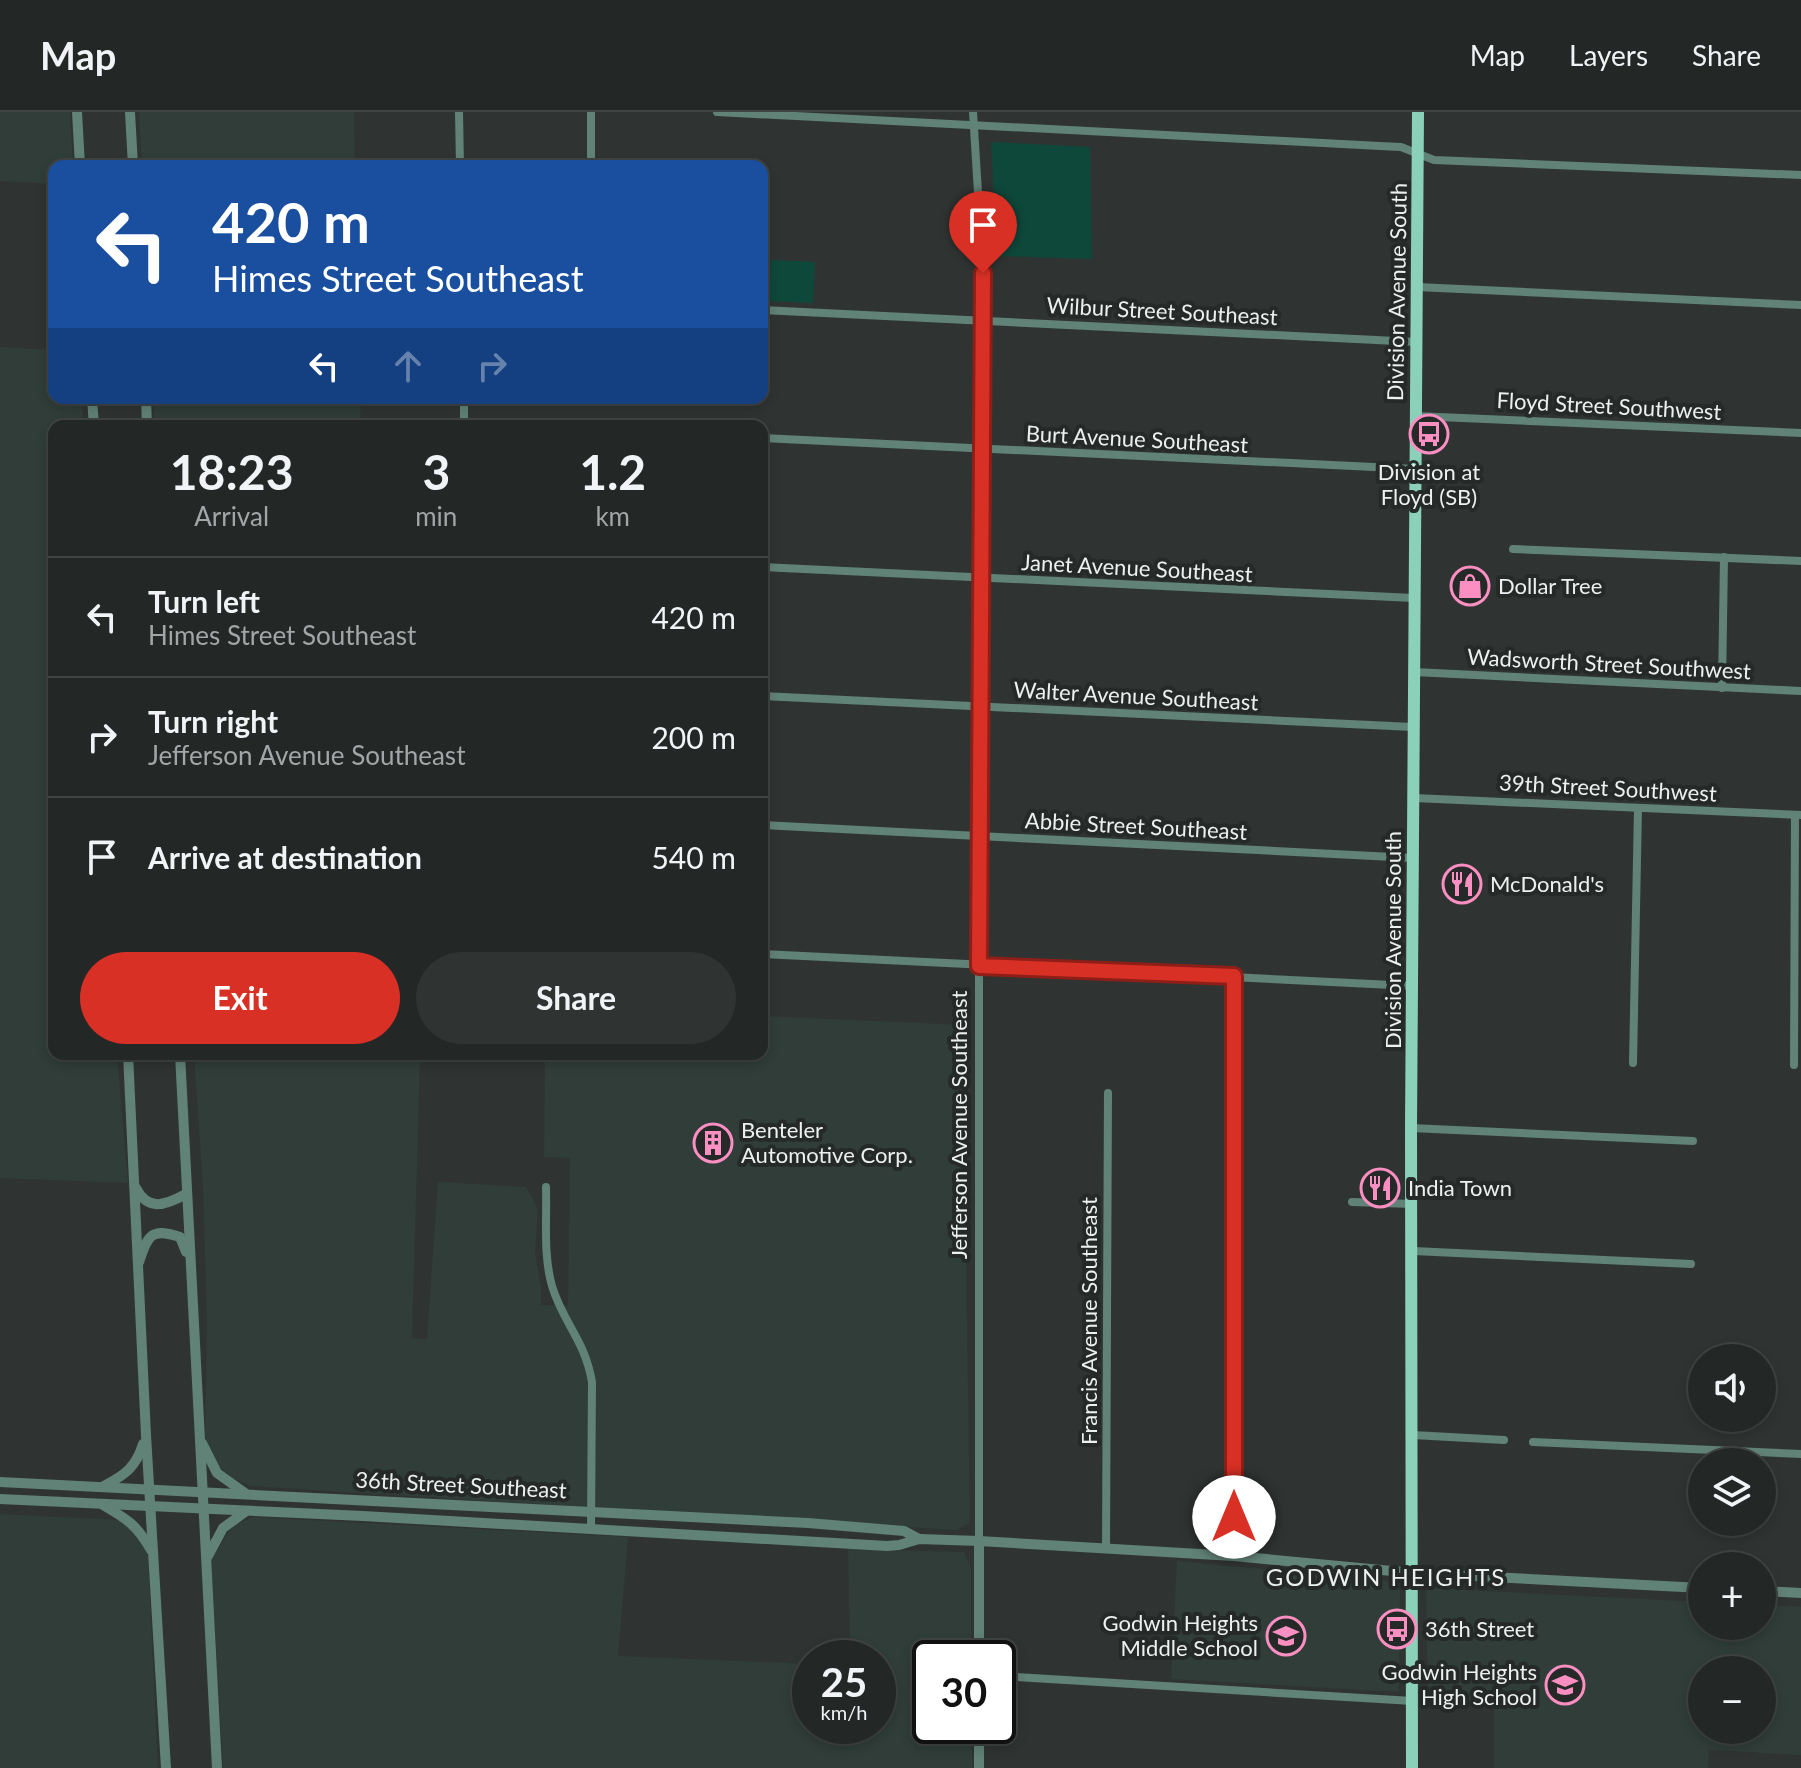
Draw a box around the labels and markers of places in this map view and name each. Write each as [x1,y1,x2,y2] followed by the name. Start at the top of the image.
[949,191,1017,273] pin
[1408,413,1450,455] bus stop icon: Division at Floyd (SB)
[1378,458,1480,510] place label: Division at Floyd (SB)
[1449,565,1491,607] shop icon: Dollar Tree
[1498,572,1602,599] place label: Dollar Tree
[1441,863,1483,905] restaurant icon: McDonald's
[1490,870,1604,897] place label: McDonald's
[741,1116,913,1168] place label: Benteler Automotive Corp.
[692,1122,734,1164] building icon: Benteler Automotive Corp.
[1359,1167,1401,1209] restaurant icon: India Town
[1408,1174,1512,1201] place label: India Town
[1376,1608,1418,1650] bus stop icon: 36th Street
[1102,1609,1258,1661] place label: Godwin Heights Middle School
[1265,1615,1307,1657] school or university icon: Godwin Heights Middle School
[1425,1615,1534,1642] place label: 36th Street
[1381,1658,1537,1710] place label: Godwin Heights High School
[1544,1664,1586,1706] school or university icon: Godwin Heights High School

